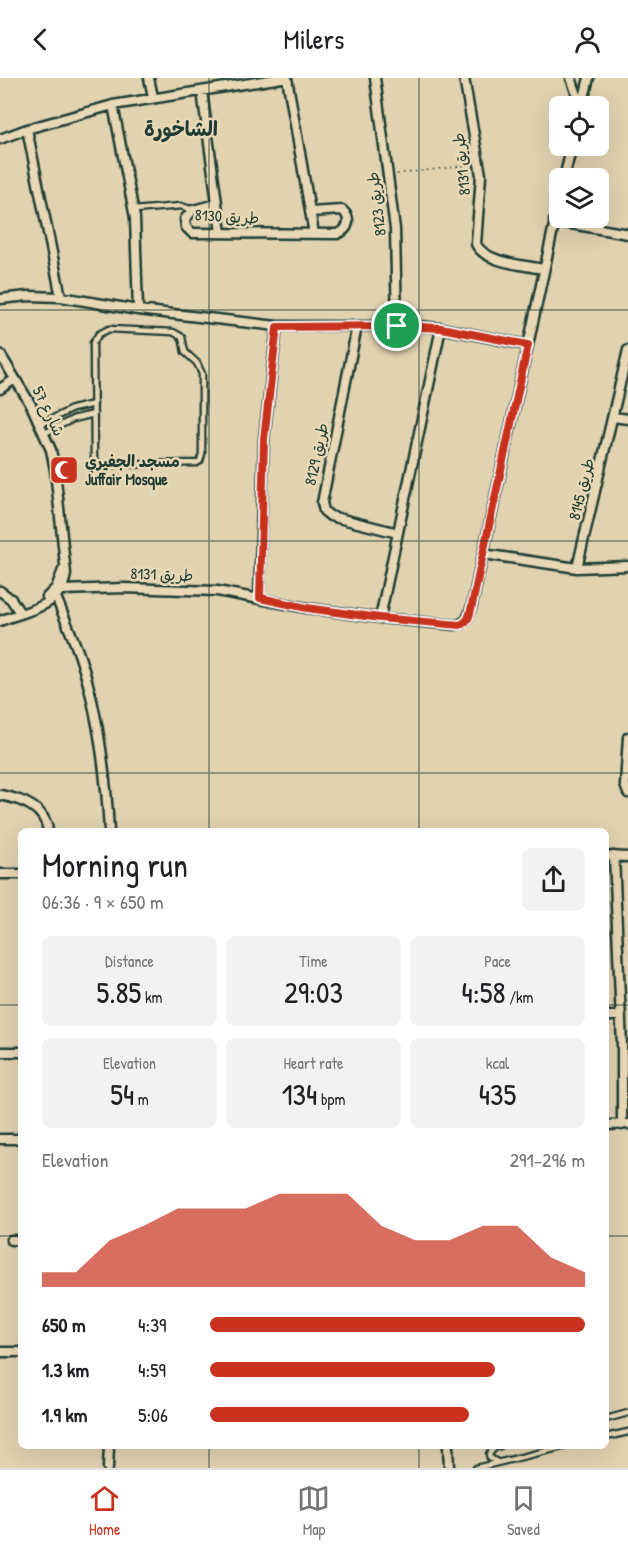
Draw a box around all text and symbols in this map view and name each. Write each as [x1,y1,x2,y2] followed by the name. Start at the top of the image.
[284,21,344,57] text: Milers
[24,23,57,56] icon: back
[571,23,604,56] icon: person
[549,96,609,228] map controls
[549,96,609,156] button: locate
[144,115,218,143] district label: الشاخورة
[447,132,475,196] street label: طريق 8131
[549,168,609,228] button: layers
[361,171,391,237] street label: طريق 8123
[194,203,260,229] street label: طريق 8130
[371,300,422,351] pin
[380,309,413,342] icon: arrive
[27,382,71,440] street label: شارع 57
[299,421,333,487] street label: طريق 8129
[85,450,180,491] place label: مسجد الجفيري Juffair Mosque
[48,454,80,486] mosque icon: مسجد الجفيري Juffair Mosque
[563,456,599,522] street label: طريق 8145
[130,562,194,586] street label: طريق 8131
[42,843,188,887] text: Morning run
[522,848,585,911] button: share
[42,888,164,915] text: 06:36 · 9 × 650 m
[105,950,154,972] text: Distance
[299,950,328,972] text: Time
[484,950,511,972] text: Pace
[97,972,141,1012] text: 5.85
[284,972,343,1012] text: 29:03
[462,972,505,1012] text: 4:58
[141,986,163,1008] text: km
[505,986,533,1008] text: /km
[103,1052,156,1074] text: Elevation
[284,1052,343,1074] text: Heart rate
[486,1052,509,1074] text: kcal
[110,1074,134,1114] text: 54
[282,1074,317,1114] text: 134
[479,1074,516,1114] text: 435
[134,1088,149,1110] text: m
[317,1088,345,1110] text: bpm
[42,1146,108,1173] text: Elevation
[510,1146,585,1173] text: 291–296 m
[42,1311,86,1338] text: 650 m
[138,1311,166,1338] text: 4:39
[42,1356,89,1383] text: 1.3 km
[138,1356,166,1383] text: 4:59
[42,1401,87,1428] text: 1.9 km
[138,1401,168,1428] text: 5:06
[88,1482,121,1540] tab: Home
[297,1482,330,1540] tab: Map
[507,1482,540,1540] tab: Saved

